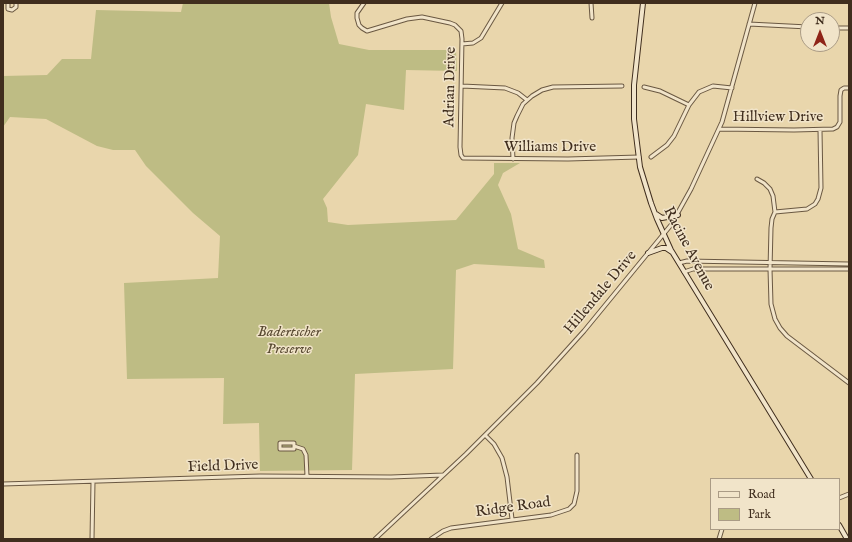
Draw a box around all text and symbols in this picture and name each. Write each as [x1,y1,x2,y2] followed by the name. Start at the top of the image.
[800,12,840,52] north arrow
[815,14,825,28] text: N
[441,47,461,127] street label: Adrian Drive
[733,109,823,127] street label: Hillview Drive
[504,139,596,157] street label: Williams Drive
[658,204,718,294] street label: Racine Avenue
[561,248,641,338] street label: Hillendale Drive
[257,324,321,359] park label: Badertscher Preserve
[187,457,259,477] street label: Field Drive
[710,478,840,530] legend
[748,487,775,502] text: Road
[474,494,552,522] street label: Ridge Road
[748,507,771,522] text: Park

